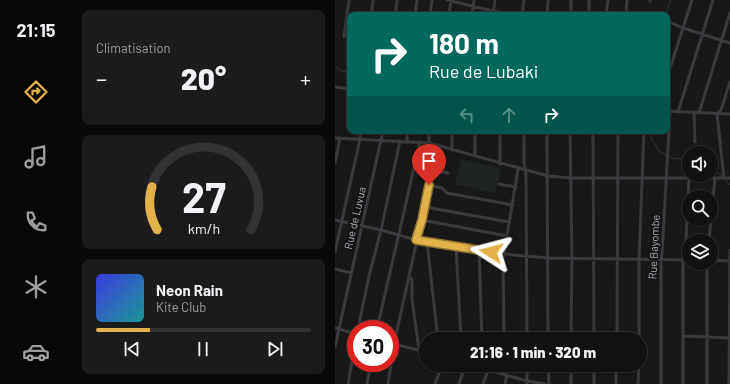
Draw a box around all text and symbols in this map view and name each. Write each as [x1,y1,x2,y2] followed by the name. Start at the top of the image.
[17,19,55,41] text: 21:15
[429,26,499,60] text: 180 m
[363,28,415,80] icon: right
[96,40,171,56] text: Climatisation
[181,60,226,96] text: 20°
[429,60,538,82] text: Rue de Lubaki
[96,65,107,91] text: −
[300,65,311,91] text: +
[22,78,50,106] icon: directions
[456,104,478,126] icon: left
[498,104,520,126] icon: ahead
[540,104,562,126] icon: right
[22,143,50,171] icon: music
[412,144,446,185] pin
[682,146,718,270] map controls
[682,146,718,182] button: sound
[418,150,440,172] icon: arrive
[182,171,226,221] text: 27
[341,185,368,250] street label: Rue de Luvua
[682,190,718,226] button: search
[22,208,50,236] icon: phone
[645,214,662,280] street label: Rue Bayombe
[187,220,220,237] text: km/h
[470,231,512,273] position arrow
[682,234,718,270] button: layers
[22,273,50,301] icon: climate
[156,281,223,299] text: Neon Rain
[156,299,206,315] text: Kite Club
[347,320,399,372] speed limit sign: 30
[22,338,50,366] icon: car
[121,338,143,360] icon: previous
[192,338,214,360] icon: pause
[264,338,286,360] icon: next
[470,343,596,361] text: 21:16 · 1 min · 320 m

